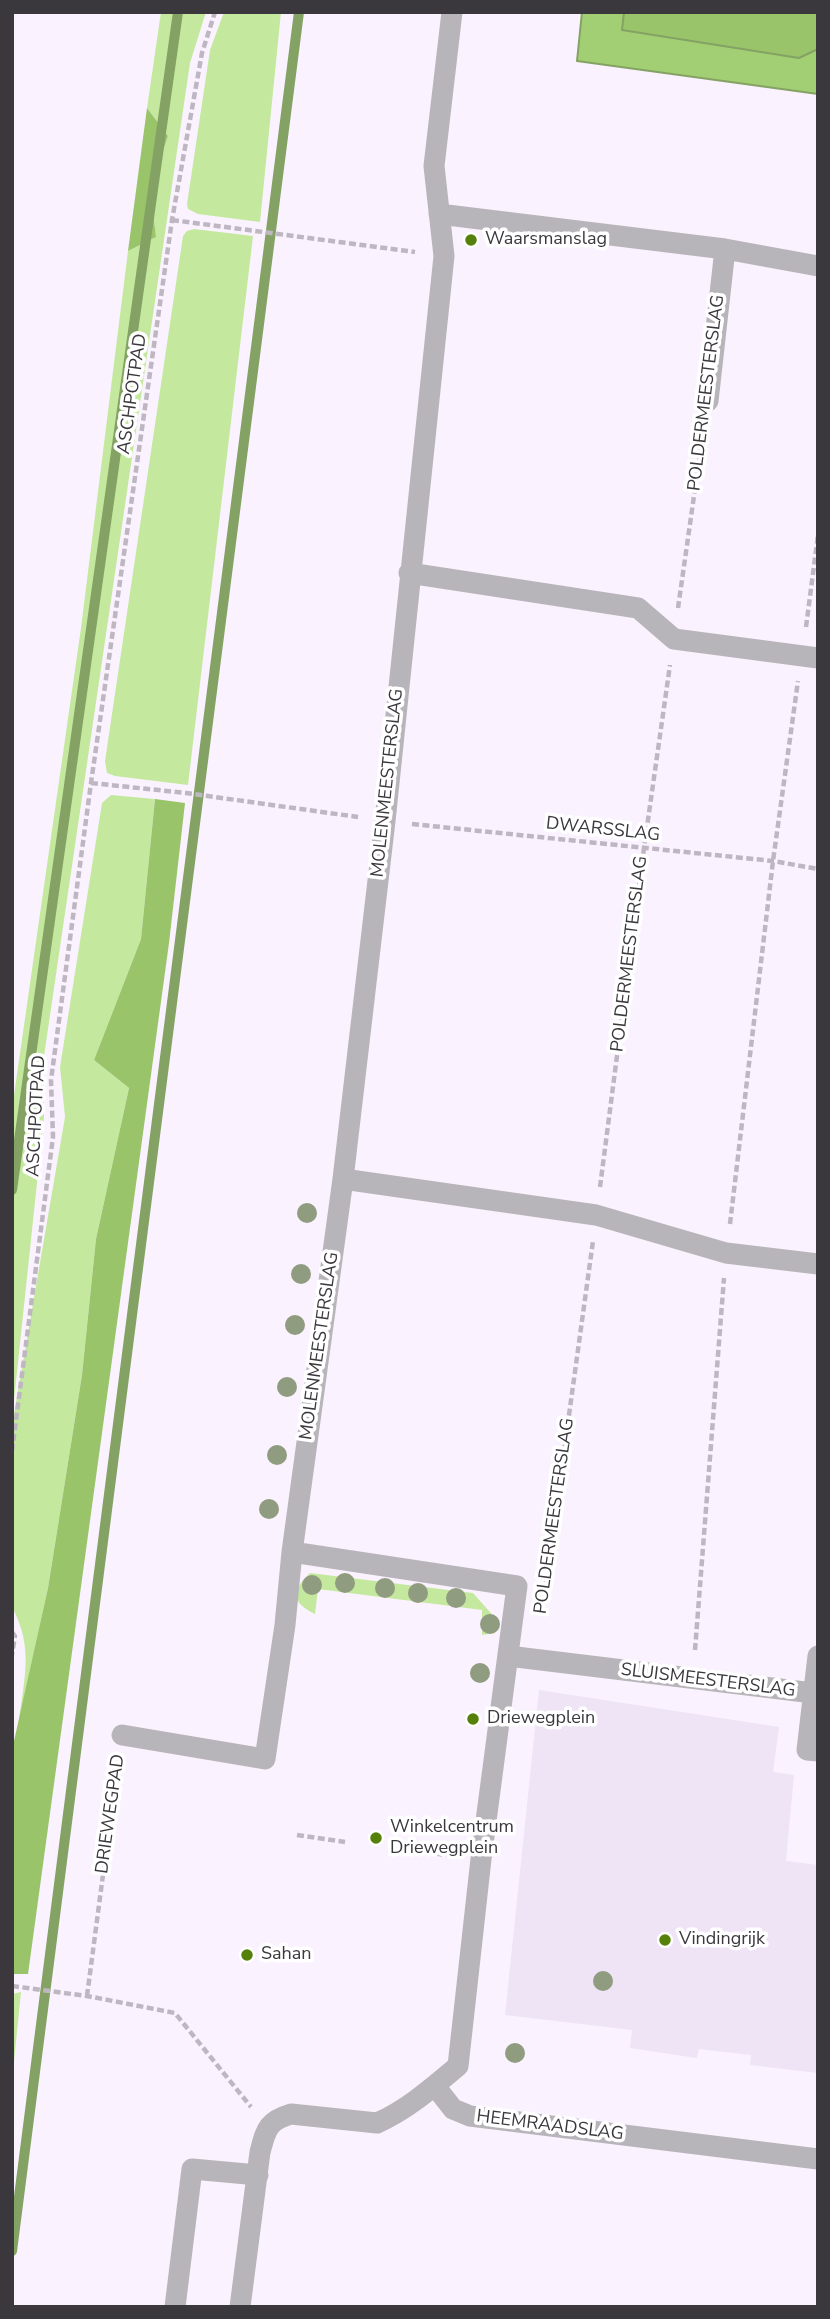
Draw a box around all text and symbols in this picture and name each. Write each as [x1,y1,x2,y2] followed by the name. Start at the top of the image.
[485,229,607,251] place label: Waarsmanslag
[463,232,479,248] marker: Waarsmanslag
[684,294,730,492] street label: POLDERMEESTERSLAG
[114,332,152,456] street label: ASCHPOTPAD
[367,688,409,878] street label: MOLENMEESTERSLAG
[545,813,661,847] street label: DWARSSLAG
[607,855,653,1053] street label: POLDERMEESTERSLAG
[23,1055,51,1177] street label: ASCHPOTPAD
[296,1251,344,1441] street label: MOLENMEESTERSLAG
[531,1417,579,1615] street label: POLDERMEESTERSLAG
[619,1660,797,1702] street label: SLUISMEESTERSLAG
[487,1708,595,1730] place label: Driewegplein
[465,1711,481,1727] marker: Driewegplein
[92,1753,130,1875] street label: DRIEWEGPAD
[390,1817,514,1860] place label: Winkelcentrum Driewegplein
[368,1830,384,1846] marker: Winkelcentrum Driewegplein
[679,1929,765,1951] place label: Vindingrijk
[657,1932,673,1948] marker: Vindingrijk
[261,1944,312,1966] place label: Sahan
[239,1947,255,1963] marker: Sahan
[475,2106,625,2146] street label: HEEMRAADSLAG

